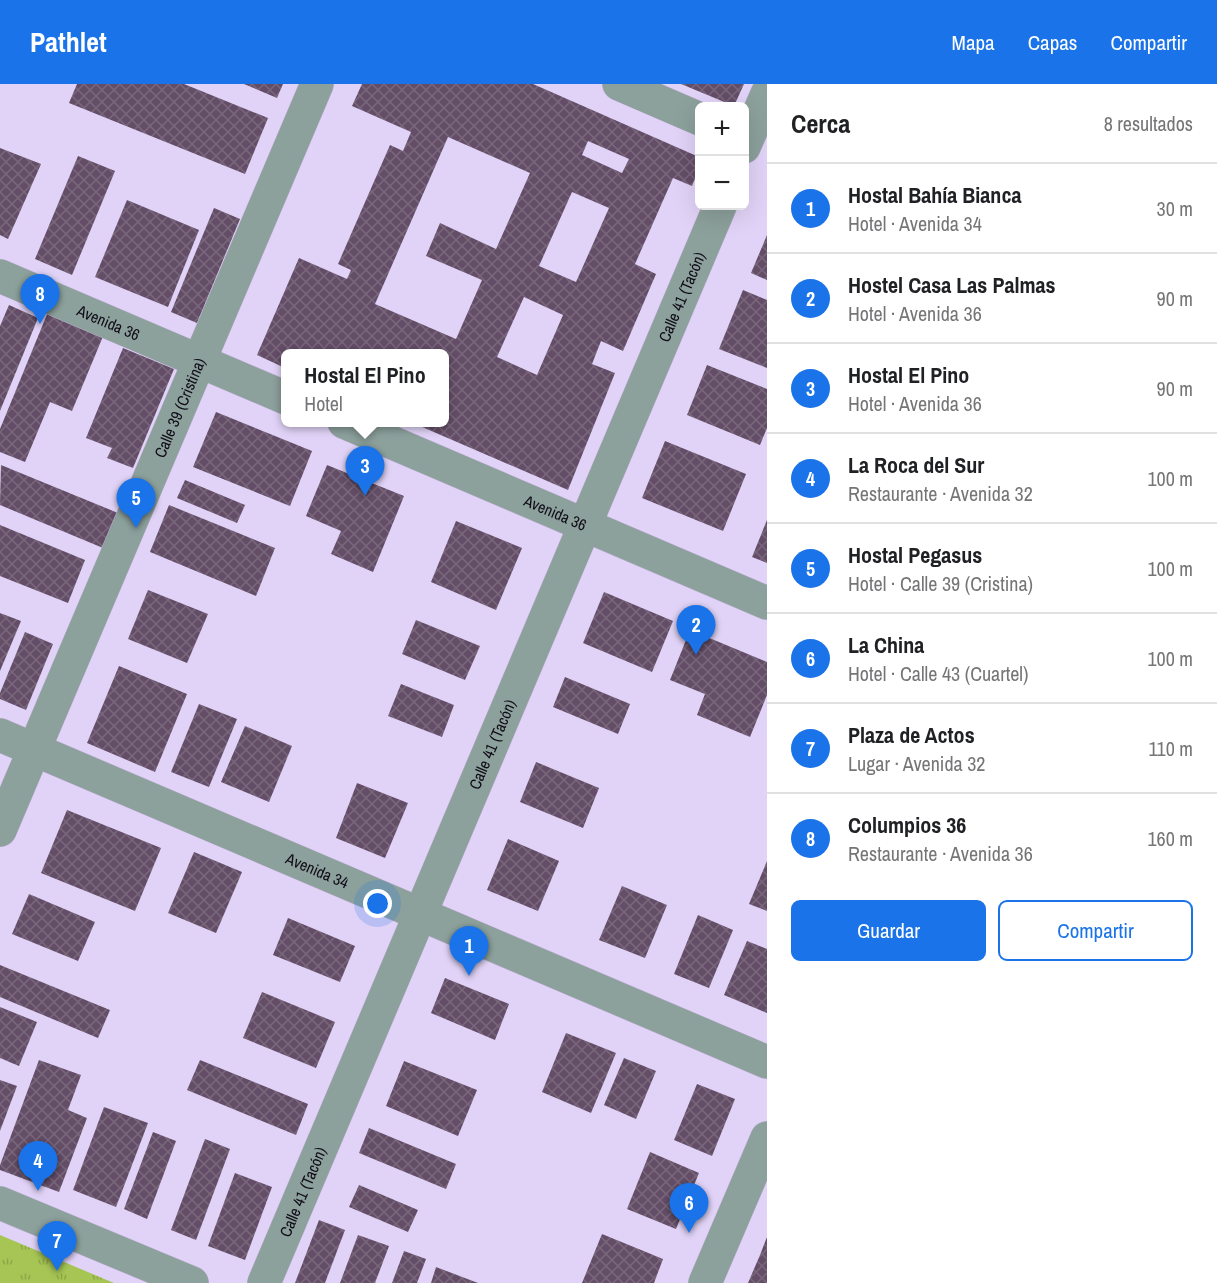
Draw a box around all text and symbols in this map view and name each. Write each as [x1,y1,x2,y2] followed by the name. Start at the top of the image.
[30,23,107,61] text: Pathlet
[952,28,995,57] text: Mapa
[1028,28,1077,57] text: Capas
[1110,28,1187,57] text: Compartir
[695,102,749,210] map controls
[695,102,749,156] button: +
[791,106,850,141] text: Cerca
[1104,110,1193,137] text: 8 resultados
[695,156,749,210] button: −
[848,180,1021,210] text: Hostal Bahía Bianca
[806,195,815,222] text: 1
[1157,195,1193,222] text: 30 m
[848,210,982,237] text: Hotel · Avenida 34
[653,248,710,345] street label: Calle 41 (Tacón)
[848,270,1056,300] text: Hostel Casa Las Palmas
[20,274,60,324] pin: 8
[806,285,815,312] text: 2
[1157,285,1193,312] text: 90 m
[73,299,143,345] street label: Avenida 36
[848,300,982,327] text: Hotel · Avenida 36
[281,349,449,427] popup
[149,354,210,461] street label: Calle 39 (Cristina)
[304,360,426,390] text: Hostal El Pino
[848,360,969,390] text: Hostal El Pino
[806,375,815,402] text: 3
[1157,375,1193,402] text: 90 m
[304,390,343,417] text: Hotel
[848,390,982,417] text: Hotel · Avenida 36
[346,446,385,496] pin: 3
[848,450,984,480] text: La Roca del Sur
[806,465,815,492] text: 4
[1147,465,1193,492] text: 100 m
[116,478,156,528] pin: 5
[848,480,1033,507] text: Restaurante · Avenida 32
[520,489,590,536] street label: Avenida 36
[848,540,982,570] text: Hostal Pegasus
[806,555,815,582] text: 5
[1147,555,1193,582] text: 100 m
[848,570,1033,597] text: Hotel · Calle 39 (Cristina)
[676,606,716,655] pin: 2
[848,630,924,660] text: La China
[806,645,815,672] text: 6
[1147,645,1193,672] text: 100 m
[848,660,1028,687] text: Hotel · Calle 43 (Cuartel)
[463,696,521,793] street label: Calle 41 (Tacón)
[848,720,975,750] text: Plaza de Actos
[806,735,815,762] text: 7
[1149,735,1193,762] text: 110 m
[848,750,985,777] text: Lugar · Avenida 32
[848,810,966,840] text: Columpios 36
[806,825,815,852] text: 8
[1147,825,1193,852] text: 160 m
[848,840,1033,867] text: Restaurante · Avenida 36
[282,847,352,893] street label: Avenida 34
[363,889,392,918] your location
[791,900,986,961] button: Guardar
[998,900,1193,961] button: Compartir
[450,926,488,976] pin: 1
[18,1142,57,1191] pin: 4
[274,1143,331,1240] street label: Calle 41 (Tacón)
[670,1184,708,1233] pin: 6
[38,1222,76,1271] pin: 7

